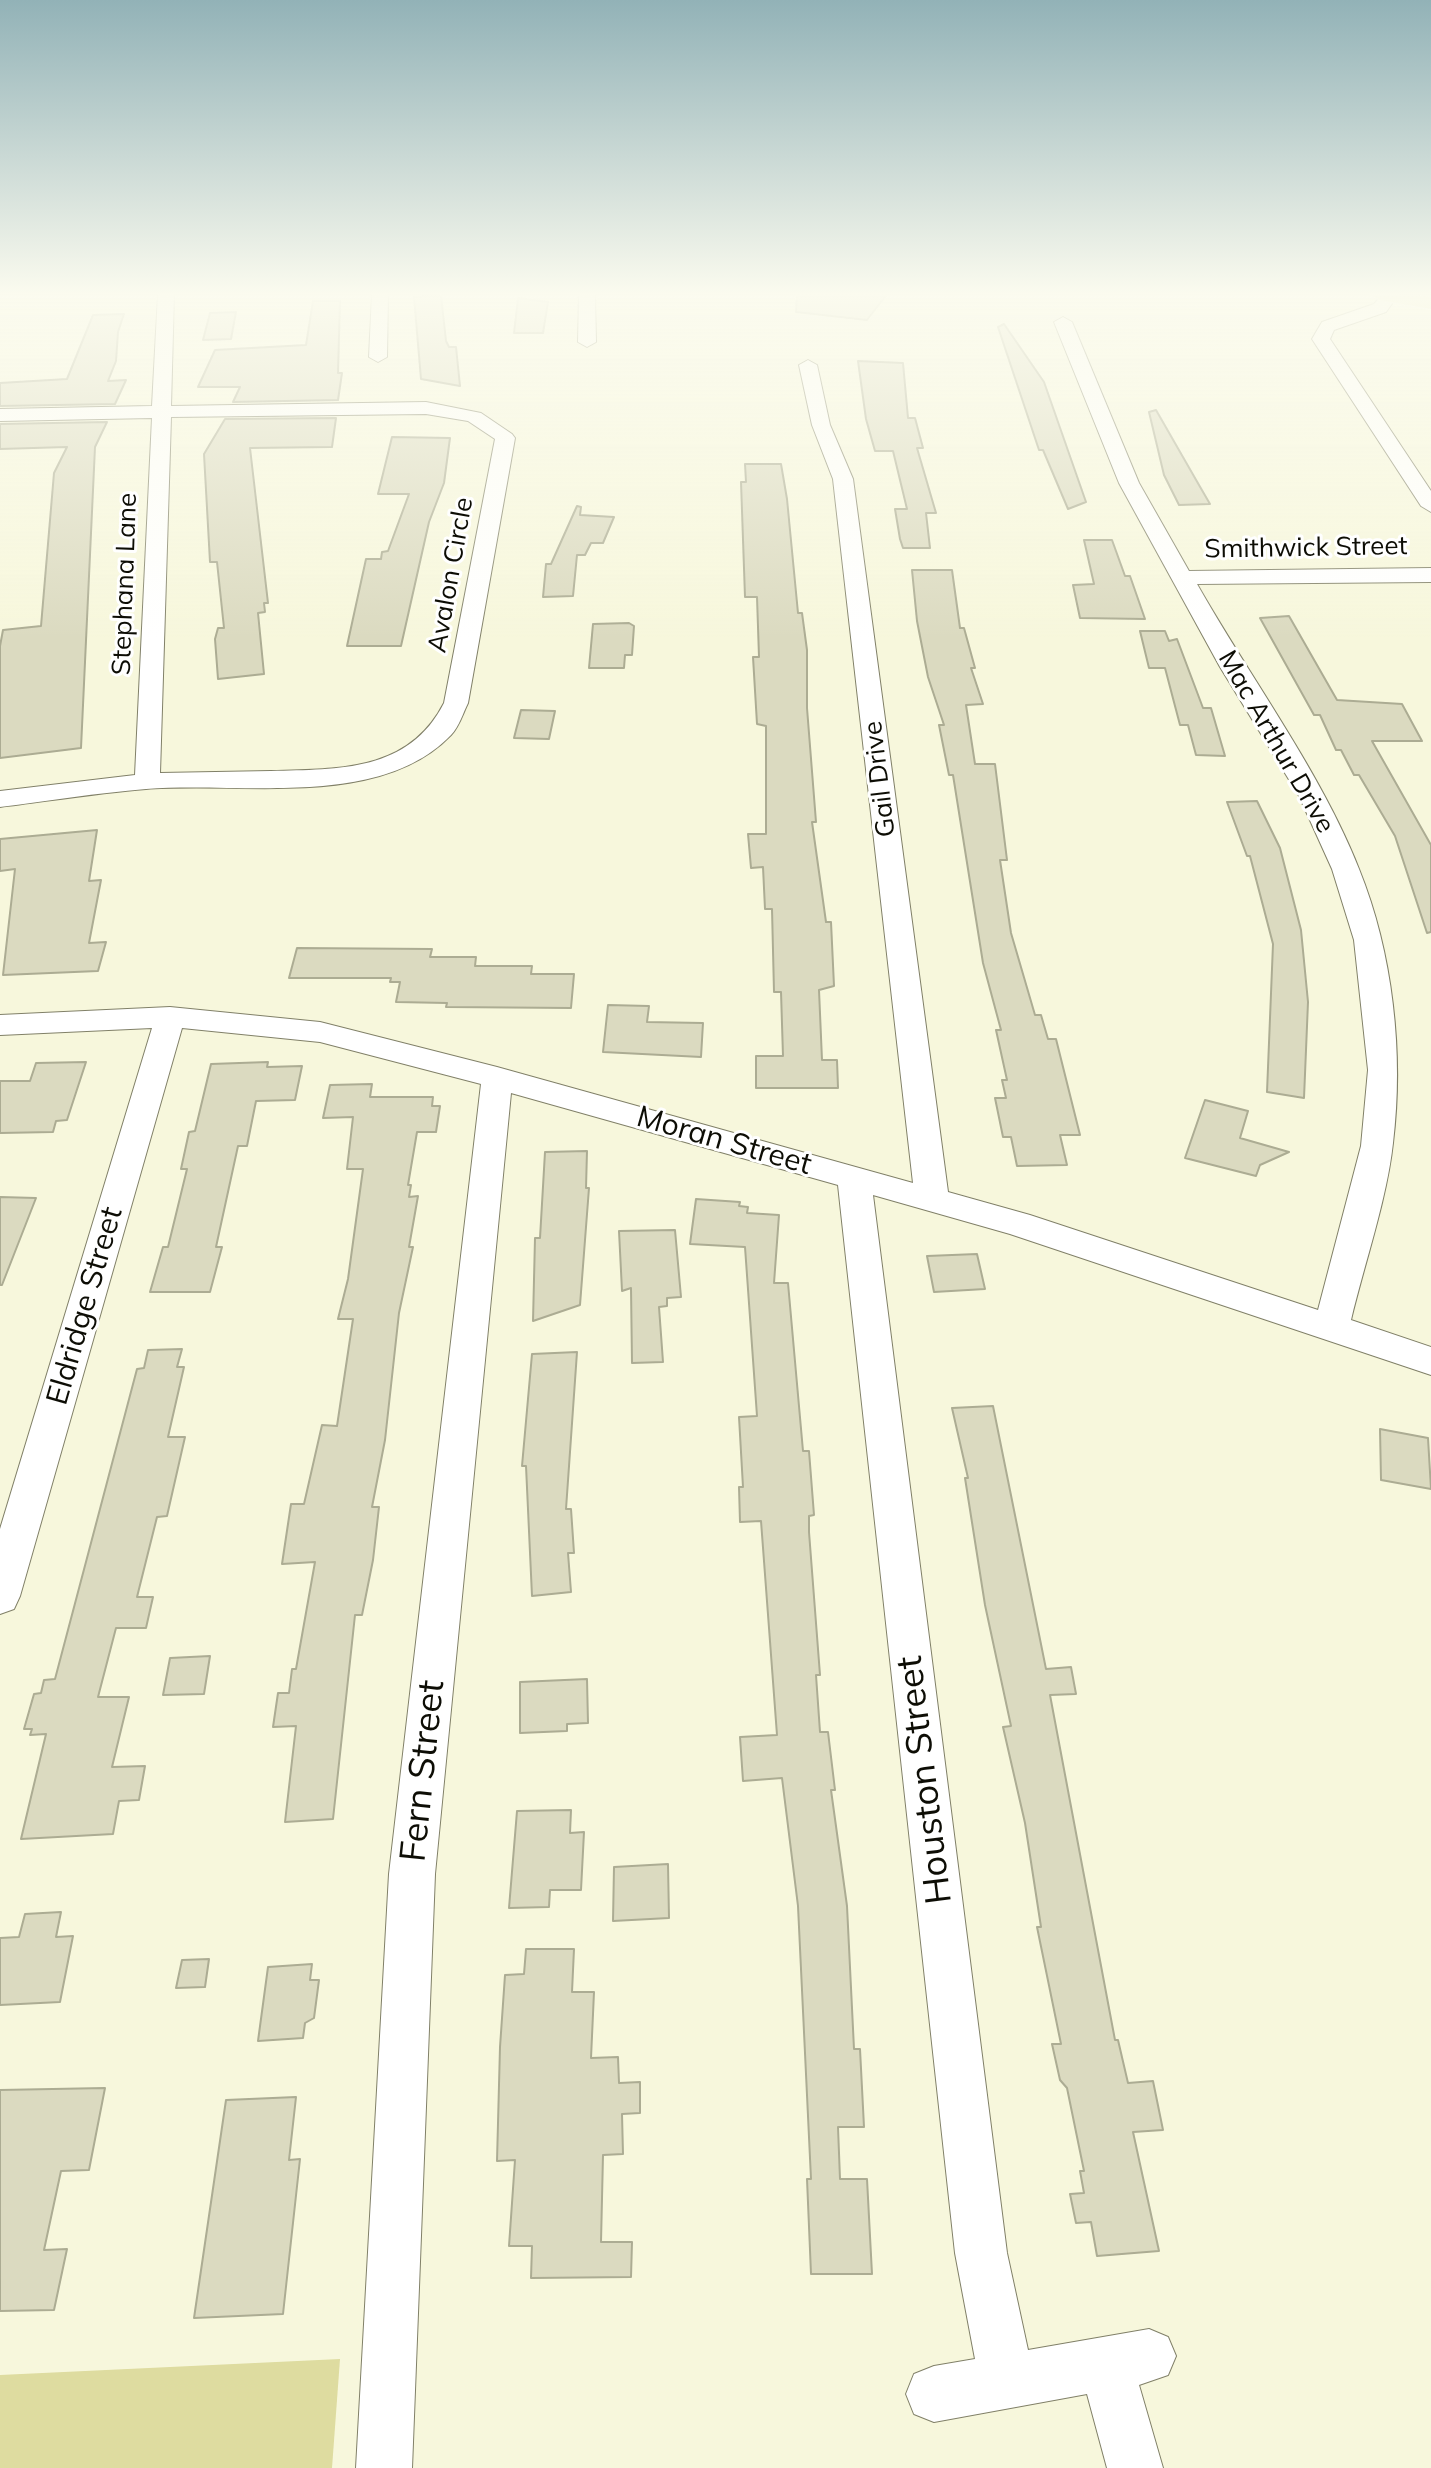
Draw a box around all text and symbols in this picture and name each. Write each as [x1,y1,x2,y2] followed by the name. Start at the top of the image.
[106,492,144,676] street label: Stephana Lane
[422,495,480,655] street label: Avalon Circle
[1204,531,1408,565] street label: Smithwick Street
[1211,645,1341,839] street label: Mac Arthur Drive
[857,719,903,839] street label: Gail Drive
[633,1099,815,1183] street label: Moran Street
[40,1203,130,1409] street label: Eldridge Street
[888,1653,962,1907] street label: Houston Street
[392,1678,454,1864] street label: Fern Street

